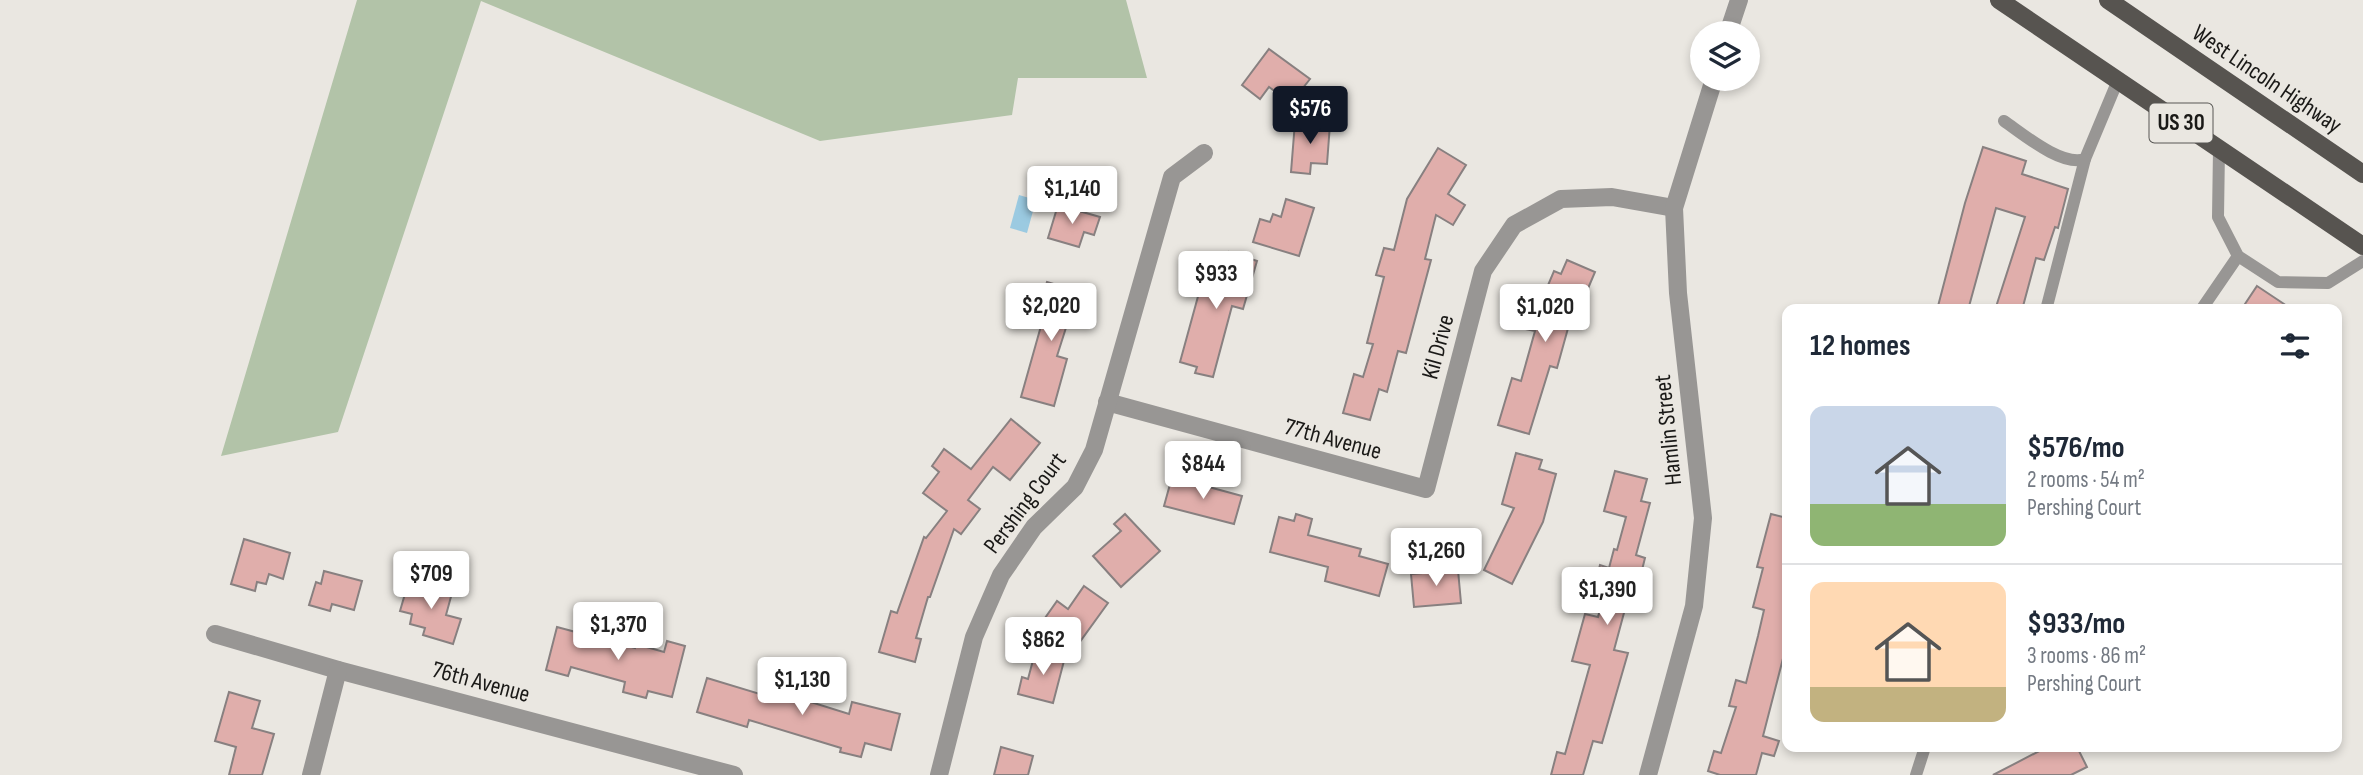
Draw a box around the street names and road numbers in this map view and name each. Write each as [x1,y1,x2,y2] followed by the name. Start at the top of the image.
[2187,18,2347,140] street label: West Lincoln Highway
[2150,104,2212,142] road number: US 30
[1416,312,1460,382] street label: Kil Drive
[1648,373,1688,487] street label: Hamlin Street
[1281,412,1385,466] street label: 77th Avenue
[978,447,1072,559] street label: Pershing Court
[429,655,533,709] street label: 76th Avenue

